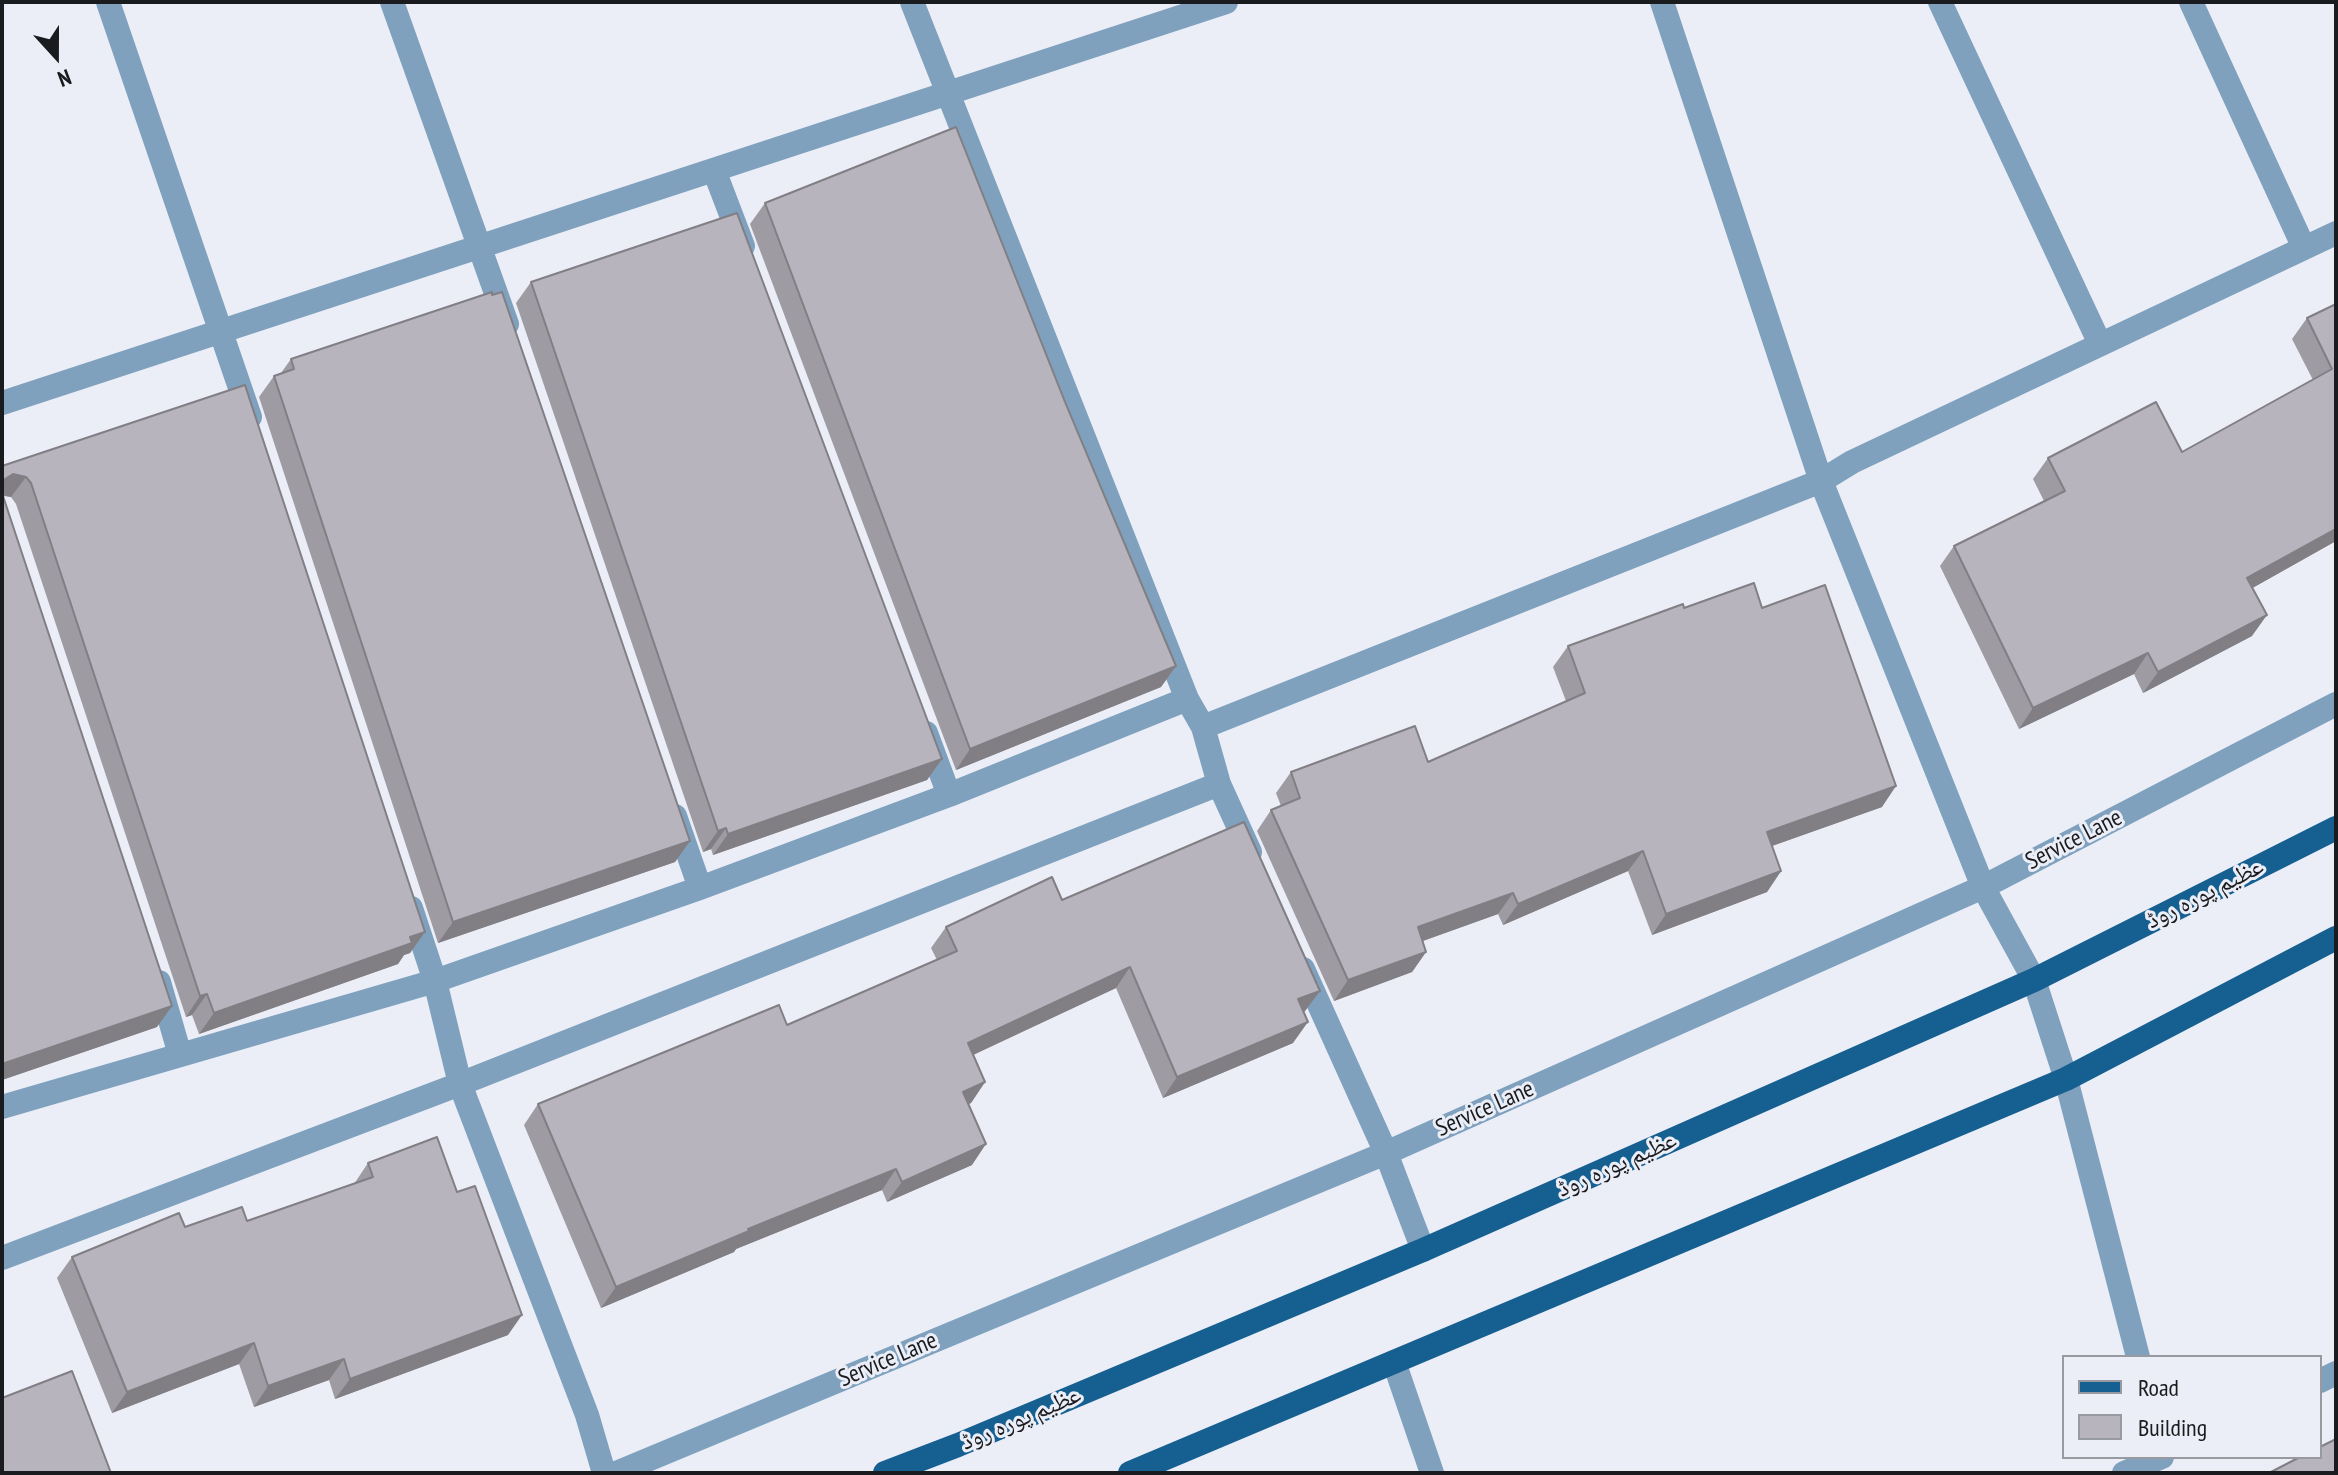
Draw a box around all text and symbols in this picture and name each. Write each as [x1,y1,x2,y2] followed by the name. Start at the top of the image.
[16,16,96,96] north arrow
[54,63,75,94] text: N
[2021,804,2127,876] street label: Service Lane
[2142,852,2268,936] street label: عظیم پورہ روڈ
[1432,1075,1538,1143] street label: Service Lane
[1553,1126,1681,1204] street label: عظیم پورہ روڈ
[834,1326,942,1394] street label: Service Lane
[2062,1355,2322,1459] legend
[2138,1372,2179,1403] text: Road
[957,1381,1085,1457] street label: عظیم پورہ روڈ
[2138,1412,2207,1443] text: Building

